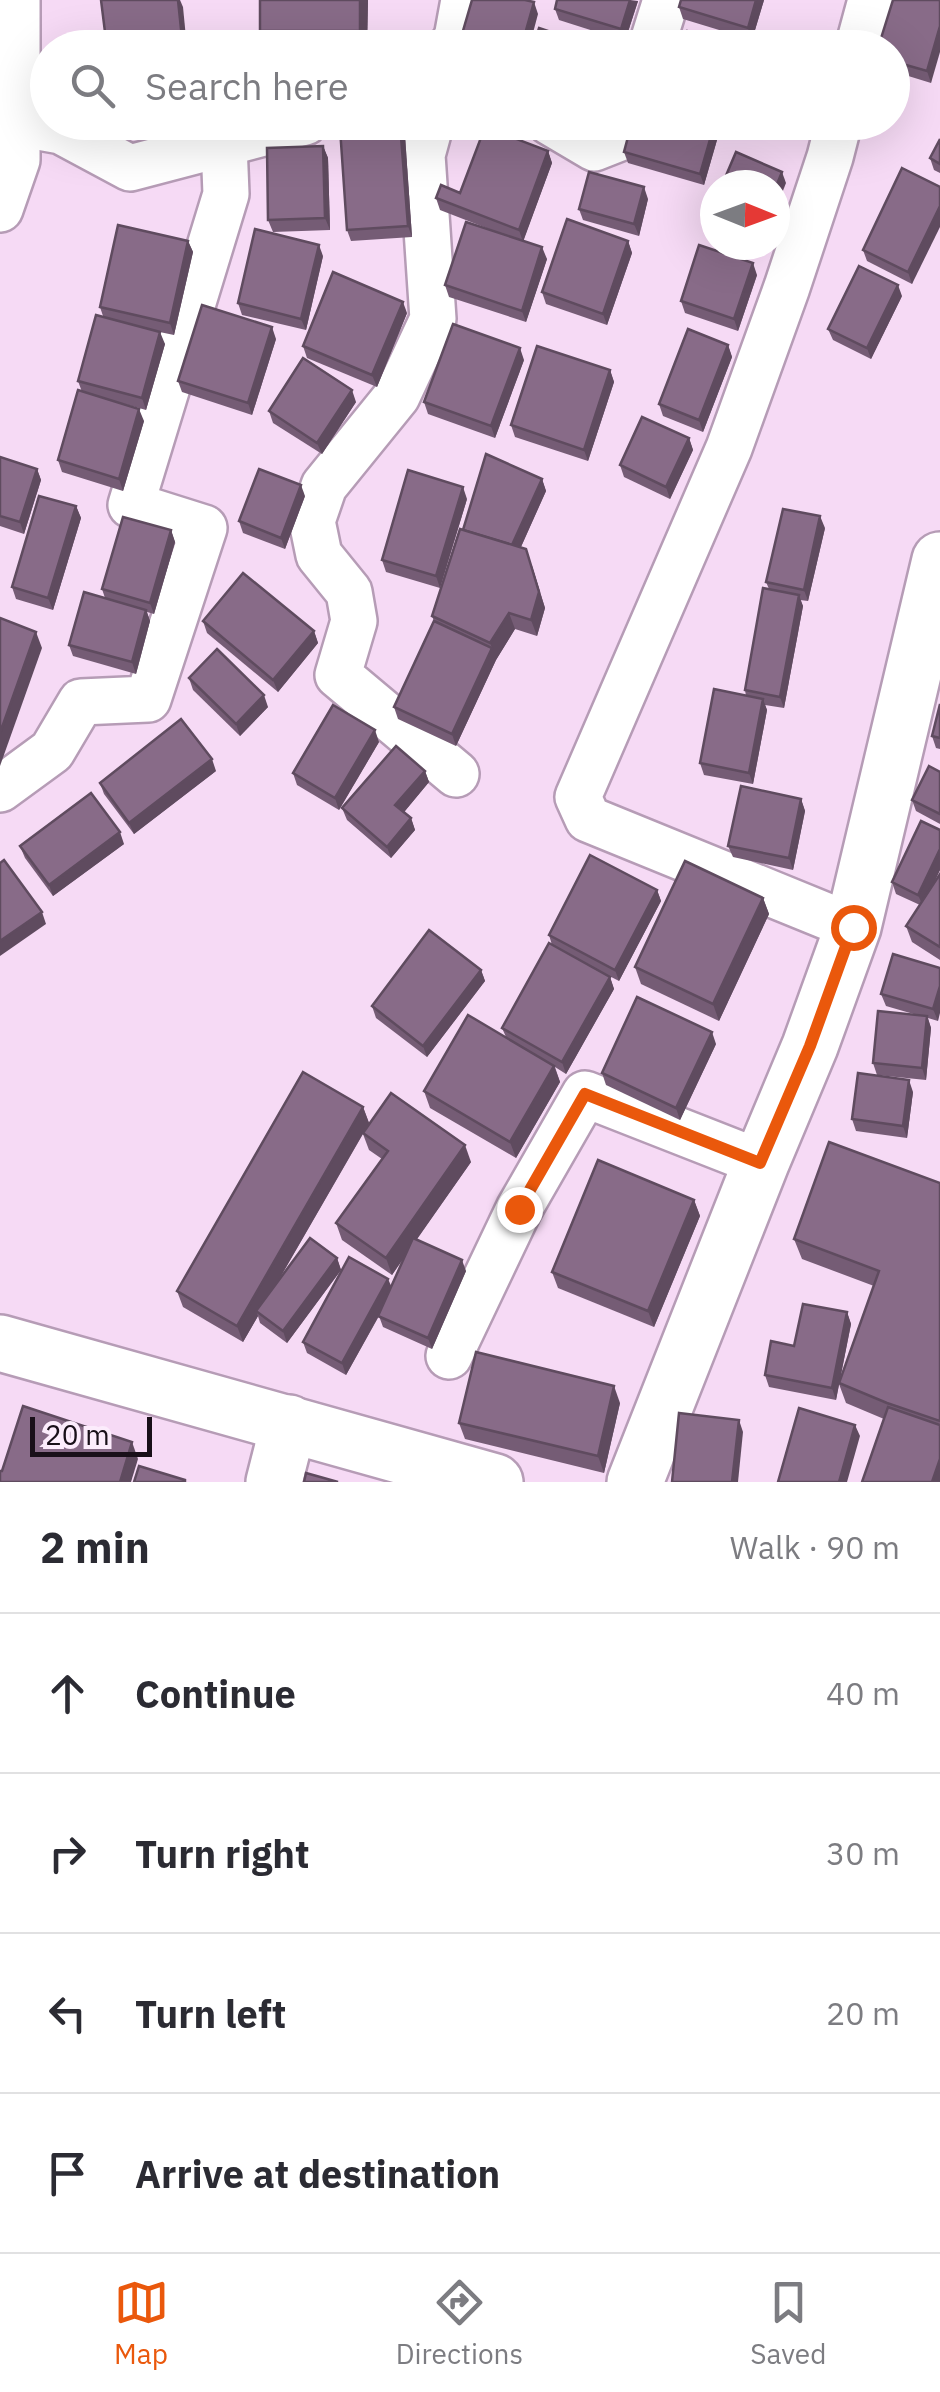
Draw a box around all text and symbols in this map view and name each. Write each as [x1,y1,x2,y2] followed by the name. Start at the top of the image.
[30,30,910,140] search box
[65,58,120,113] icon: search
[145,61,349,110] text: Search here
[700,170,790,260] north arrow
[831,905,877,951] route start
[497,1187,543,1233] route end
[30,1412,152,1456] scale bar
[45,1416,110,1453] text: 20 m
[40,1520,150,1575] text: 2 min
[730,1526,900,1568] text: Walk · 90 m
[40,1666,95,1721] icon: ahead
[135,1669,296,1718] text: Continue
[826,1672,900,1714] text: 40 m
[40,1826,95,1881] icon: right
[135,1829,310,1878] text: Turn right
[826,1832,900,1874] text: 30 m
[40,1986,95,2041] icon: left
[135,1989,286,2038] text: Turn left
[826,1992,900,2034] text: 20 m
[40,2146,95,2201] icon: arrive
[135,2149,500,2198] text: Arrive at destination
[114,2275,169,2372] tab: Map
[396,2275,523,2372] tab: Directions
[750,2275,826,2372] tab: Saved

